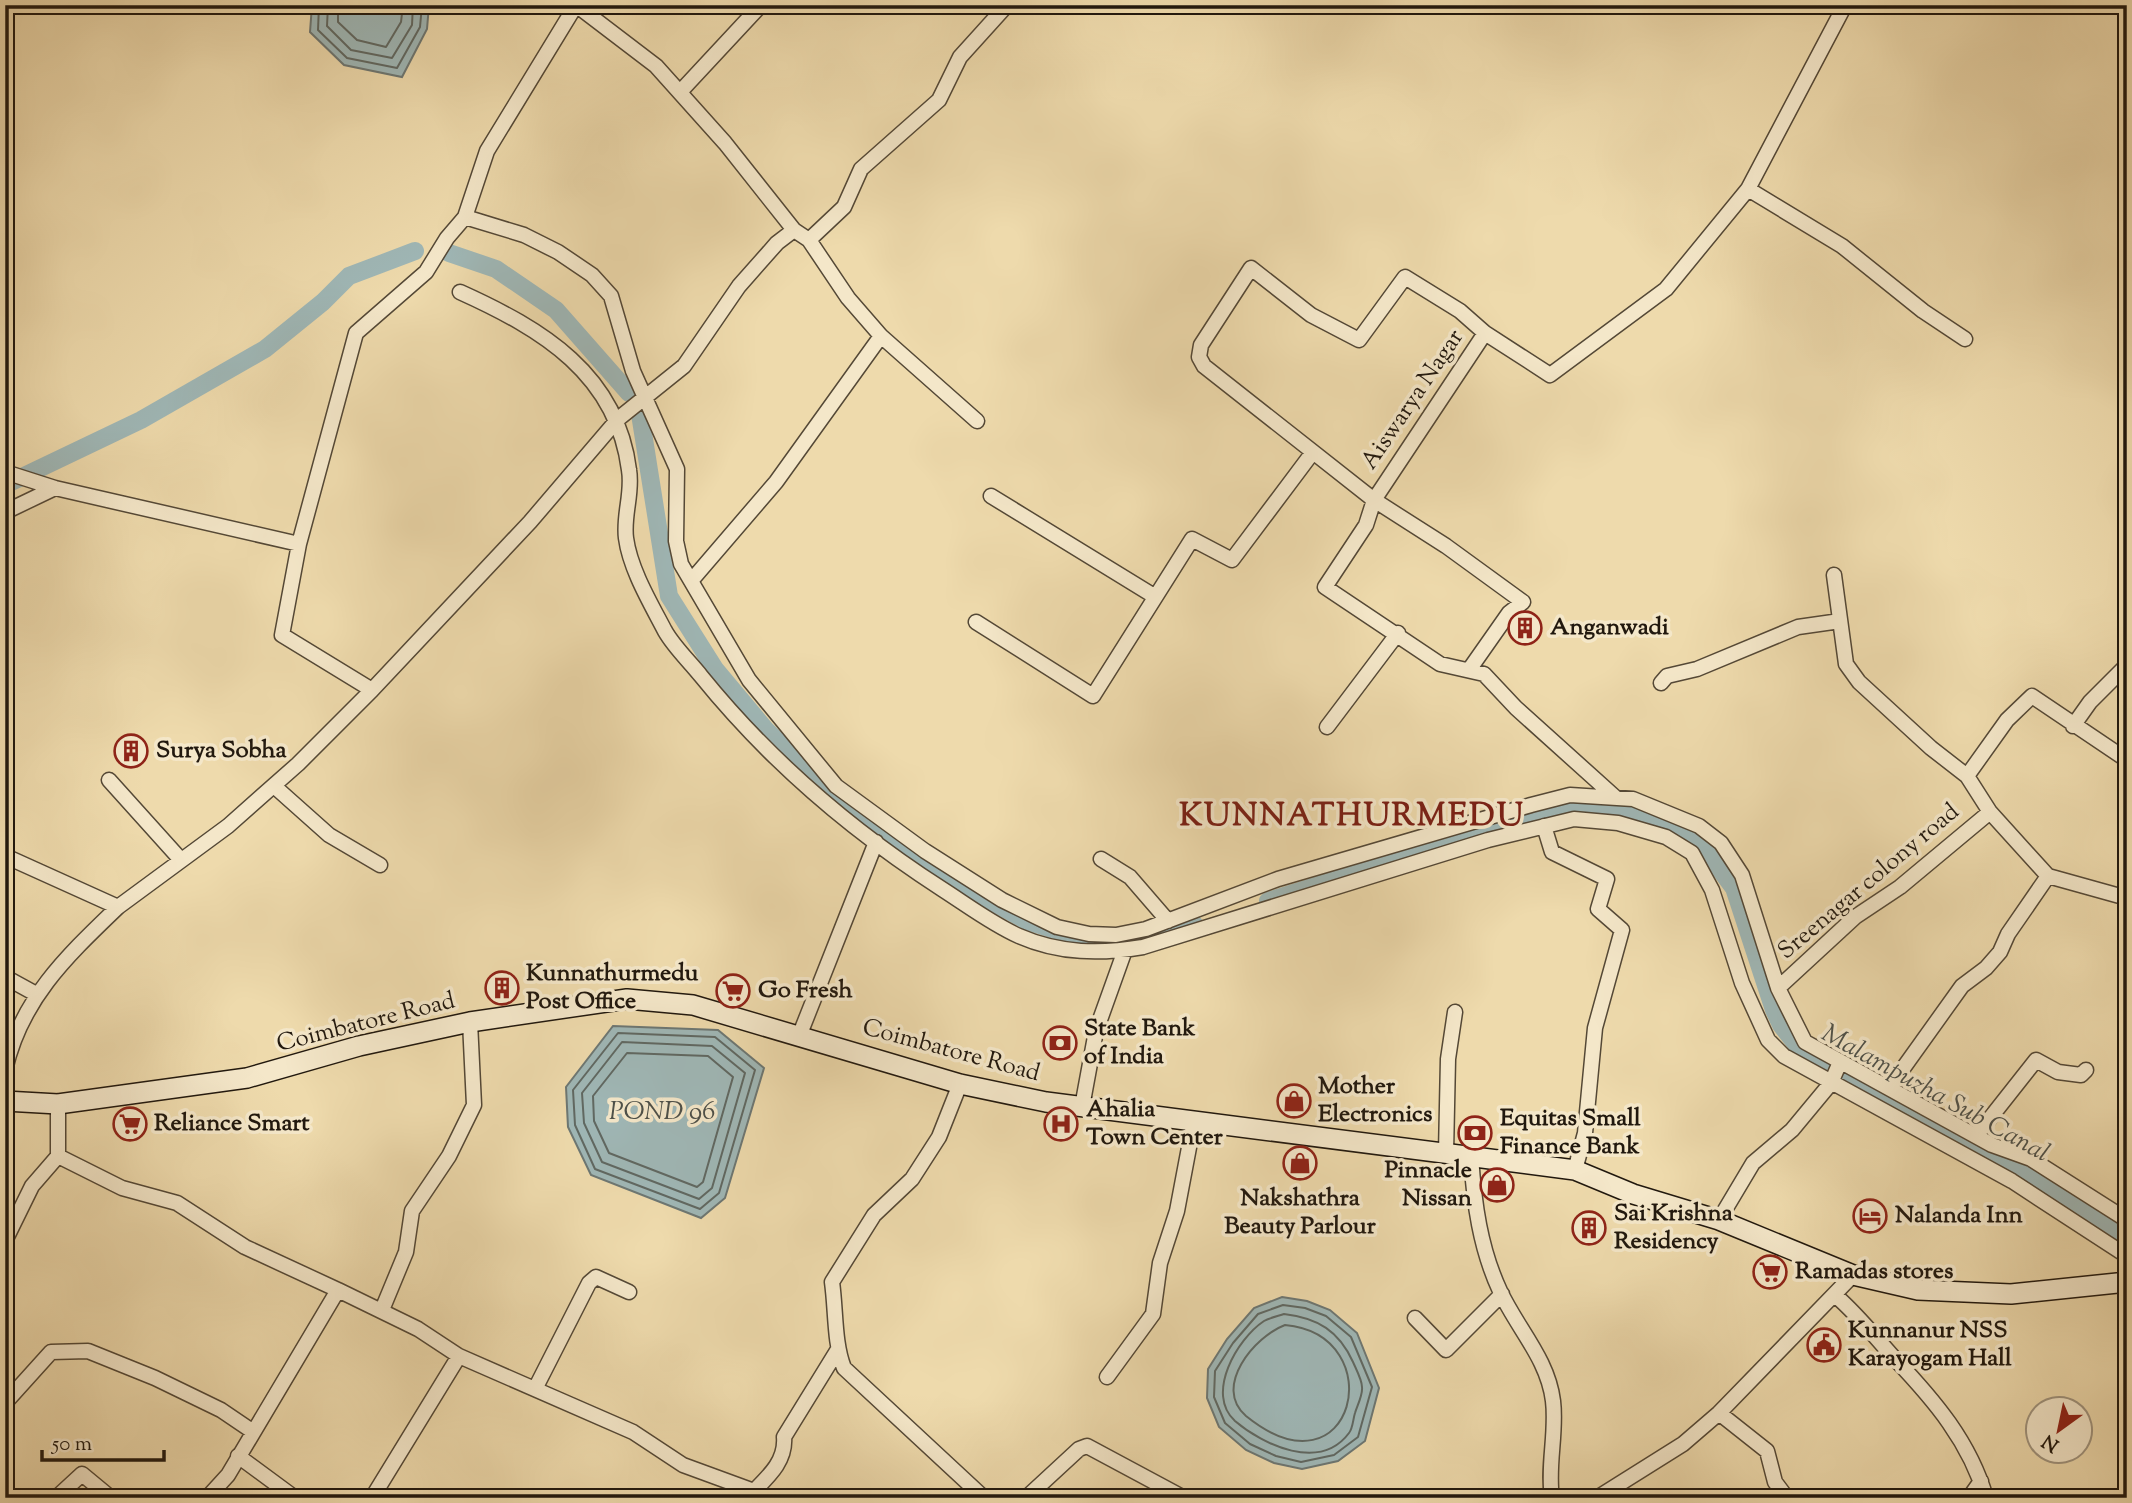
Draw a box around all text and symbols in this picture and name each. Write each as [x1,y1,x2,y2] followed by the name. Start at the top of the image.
[1353,323,1473,477] street label: Aiswarya Nagar
[1506,609,1544,647] building icon: Anganwadi
[1550,611,1669,645] place label: Anganwadi
[112,732,150,770] building icon: Surya Sobha
[156,734,288,768] place label: Surya Sobha
[1179,794,1525,840] district label: KUNNATHURMEDU
[1771,796,1967,968] street label: Sreenagar colony road
[526,957,699,1019] place label: Kunnathurmedu Post Office
[483,969,521,1007] building icon: Kunnathurmedu Post Office
[714,972,752,1010] supermarket icon: Go Fresh
[758,974,853,1008] place label: Go Fresh
[273,984,459,1062] street label: Coimbatore Road
[858,1011,1044,1091] street label: Coimbatore Road
[1084,1012,1196,1074] place label: State Bank of India
[1814,1016,2056,1172] water label: Malampuzha Sub Canal
[1041,1024,1079,1062] bank icon: State Bank of India
[1318,1070,1432,1132] place label: Mother Electronics
[1275,1082,1313,1120] shop icon: Mother Electronics
[1086,1093,1224,1155] place label: Ahalia Town Center
[609,1094,715,1131] water label: POND 96
[1500,1102,1641,1164] place label: Equitas Small Finance Bank
[111,1105,149,1143] supermarket icon: Reliance Smart
[1042,1105,1080,1143] hospital icon: Ahalia Town Center
[154,1107,310,1141] place label: Reliance Smart
[1456,1114,1494,1152] bank icon: Equitas Small Finance Bank
[1281,1144,1319,1182] shop icon: Nakshathra Beauty Parlour
[1385,1154,1473,1216] place label: Pinnacle Nissan
[1478,1166,1516,1204] shop icon: Pinnacle Nissan
[1224,1182,1377,1244] place label: Nakshathra Beauty Parlour
[1614,1197,1734,1259] place label: Sai Krishna Residency
[1851,1197,1889,1235] hotel icon: Nalanda Inn
[1895,1199,2024,1233] place label: Nalanda Inn
[1570,1209,1608,1247] building icon: Sai Krishna Residency
[1751,1253,1789,1291] supermarket icon: Ramadas stores
[1795,1255,1953,1289] place label: Ramadas stores
[1848,1314,2012,1376] place label: Kunnanur NSS Karayogam Hall
[1805,1326,1843,1364] public building icon: Kunnanur NSS Karayogam Hall
[2024,1394,2094,1464] north arrow
[42,1419,164,1463] scale bar
[2037,1427,2065,1458] text: N
[51,1430,92,1460] text: 50 m

